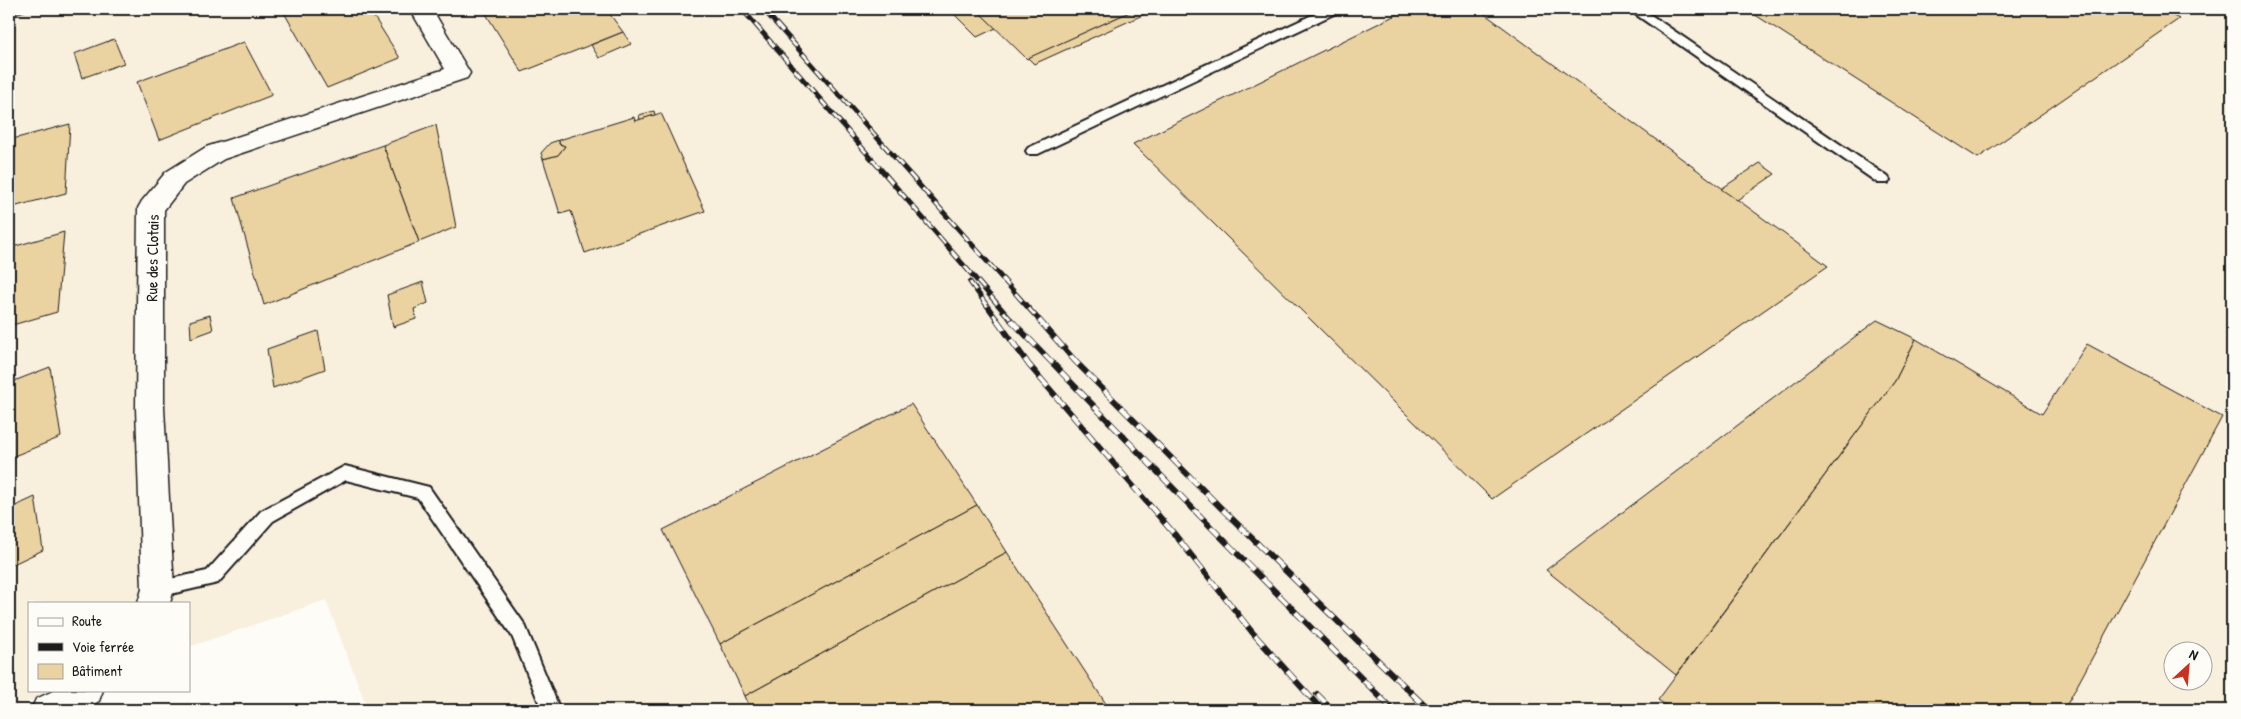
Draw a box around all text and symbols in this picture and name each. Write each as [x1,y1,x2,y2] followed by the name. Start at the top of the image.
[140,214,164,302] street label: Rue des Clotais
[28,602,190,692] legend
[72,610,102,631] text: Route
[72,636,134,657] text: Voie ferrée
[2164,642,2214,692] north arrow
[2186,644,2202,664] text: N
[72,660,123,681] text: Bâtiment

